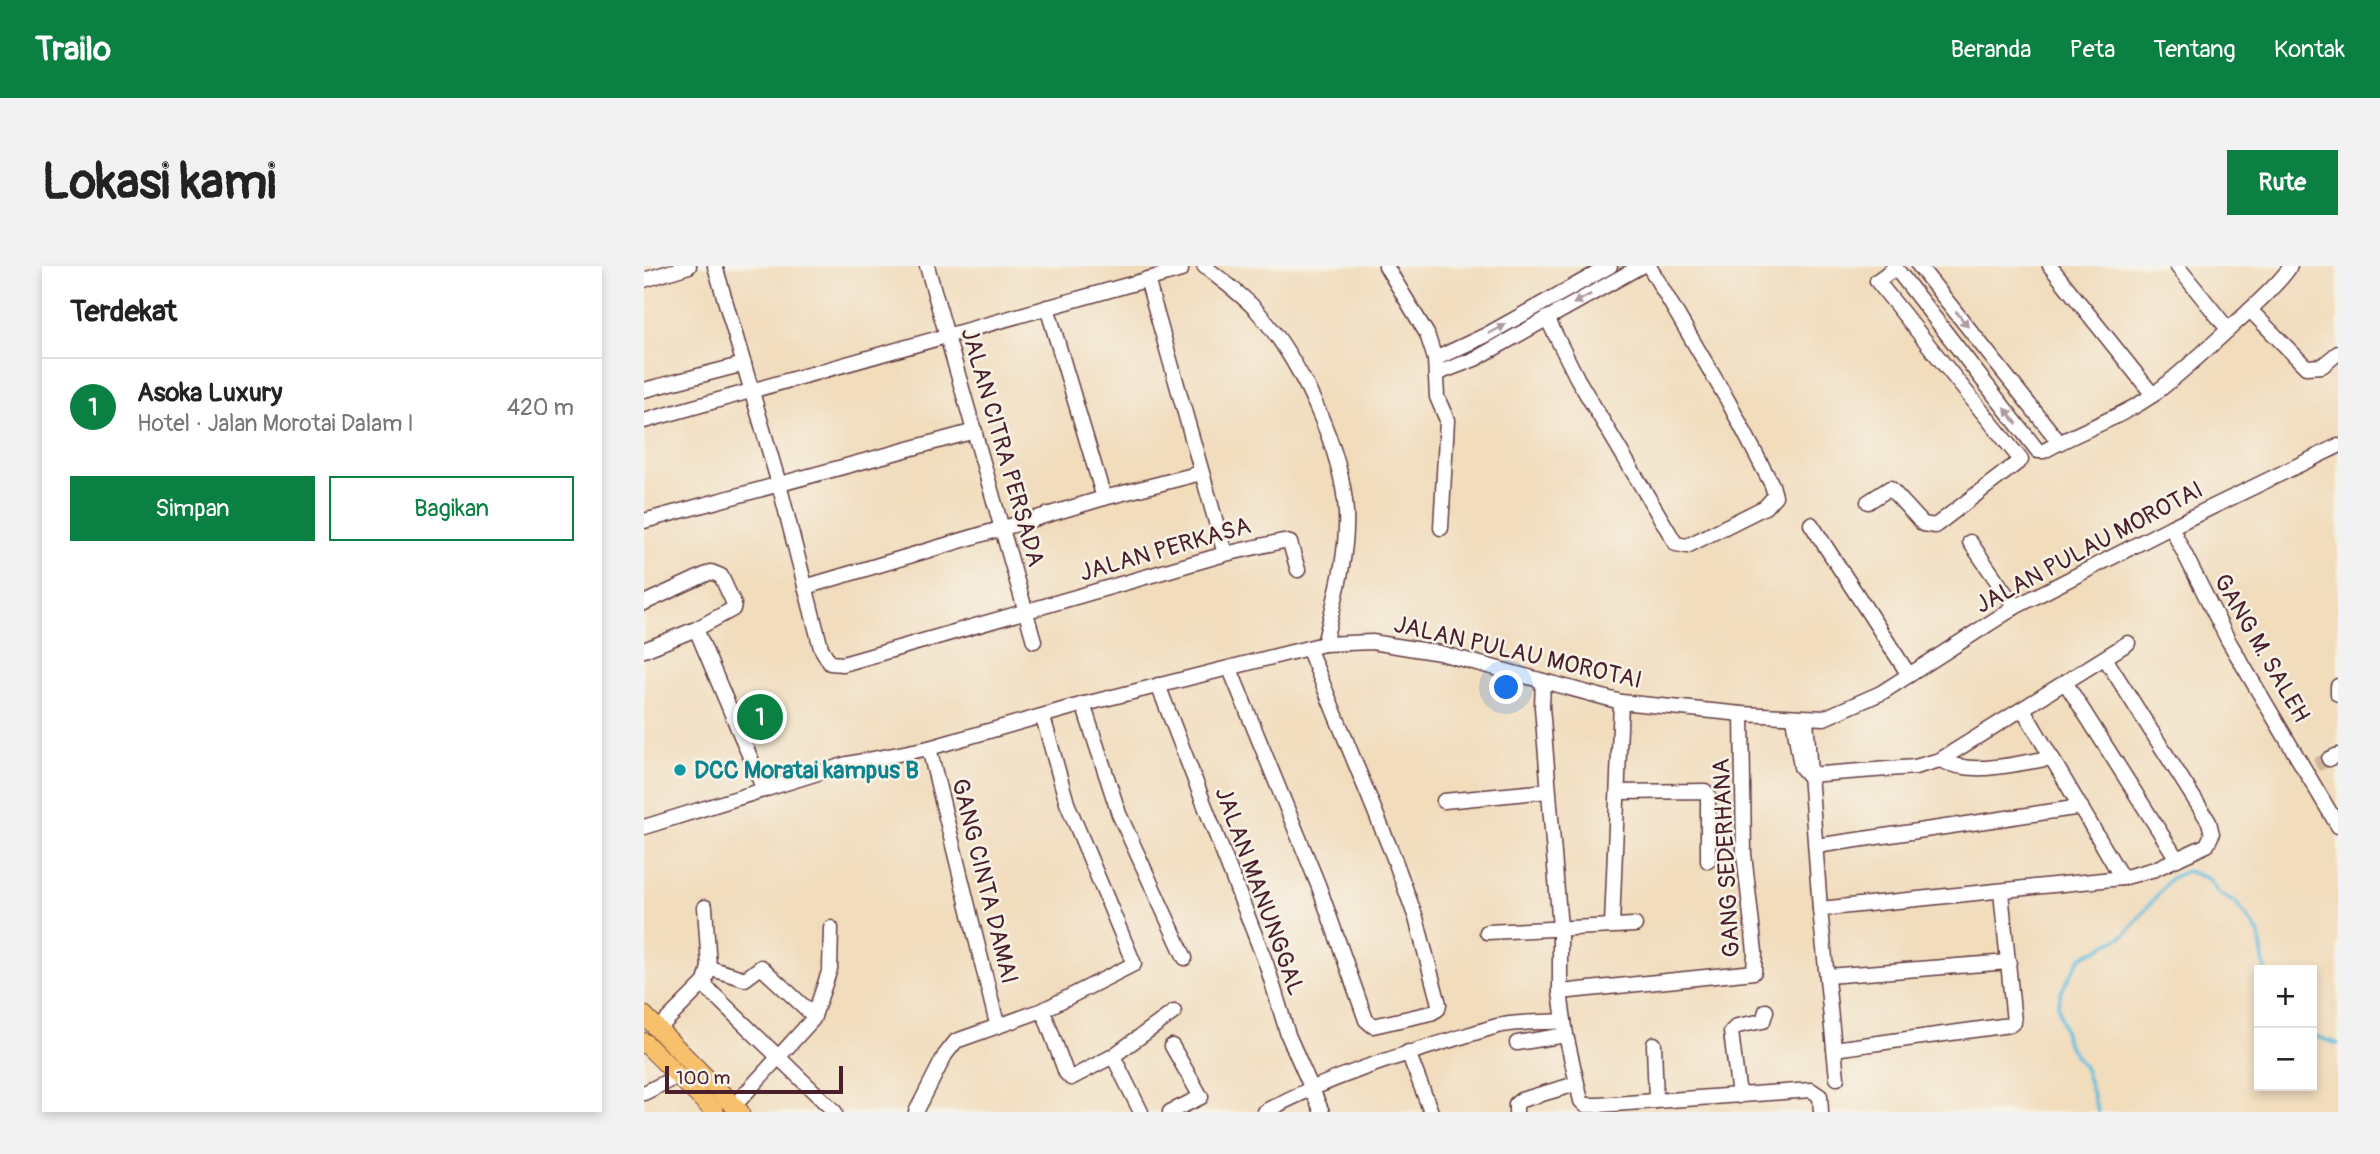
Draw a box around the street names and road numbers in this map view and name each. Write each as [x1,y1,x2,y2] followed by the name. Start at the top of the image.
[955,324,1051,570] street label: JALAN CITRA PERSADA
[1970,475,2208,620] street label: JALAN PULAU MOROTAI
[1076,511,1254,588] street label: JALAN PERKASA
[2207,569,2316,728] street label: GANG M. SALEH
[1391,610,1645,695] street label: JALAN PULAU MOROTAI
[1707,758,1746,958] street label: GANG SEDERHANA
[945,776,1024,987] street label: GANG CINTA DAMAI
[1208,783,1311,999] street label: JALAN MANUNGGAL

